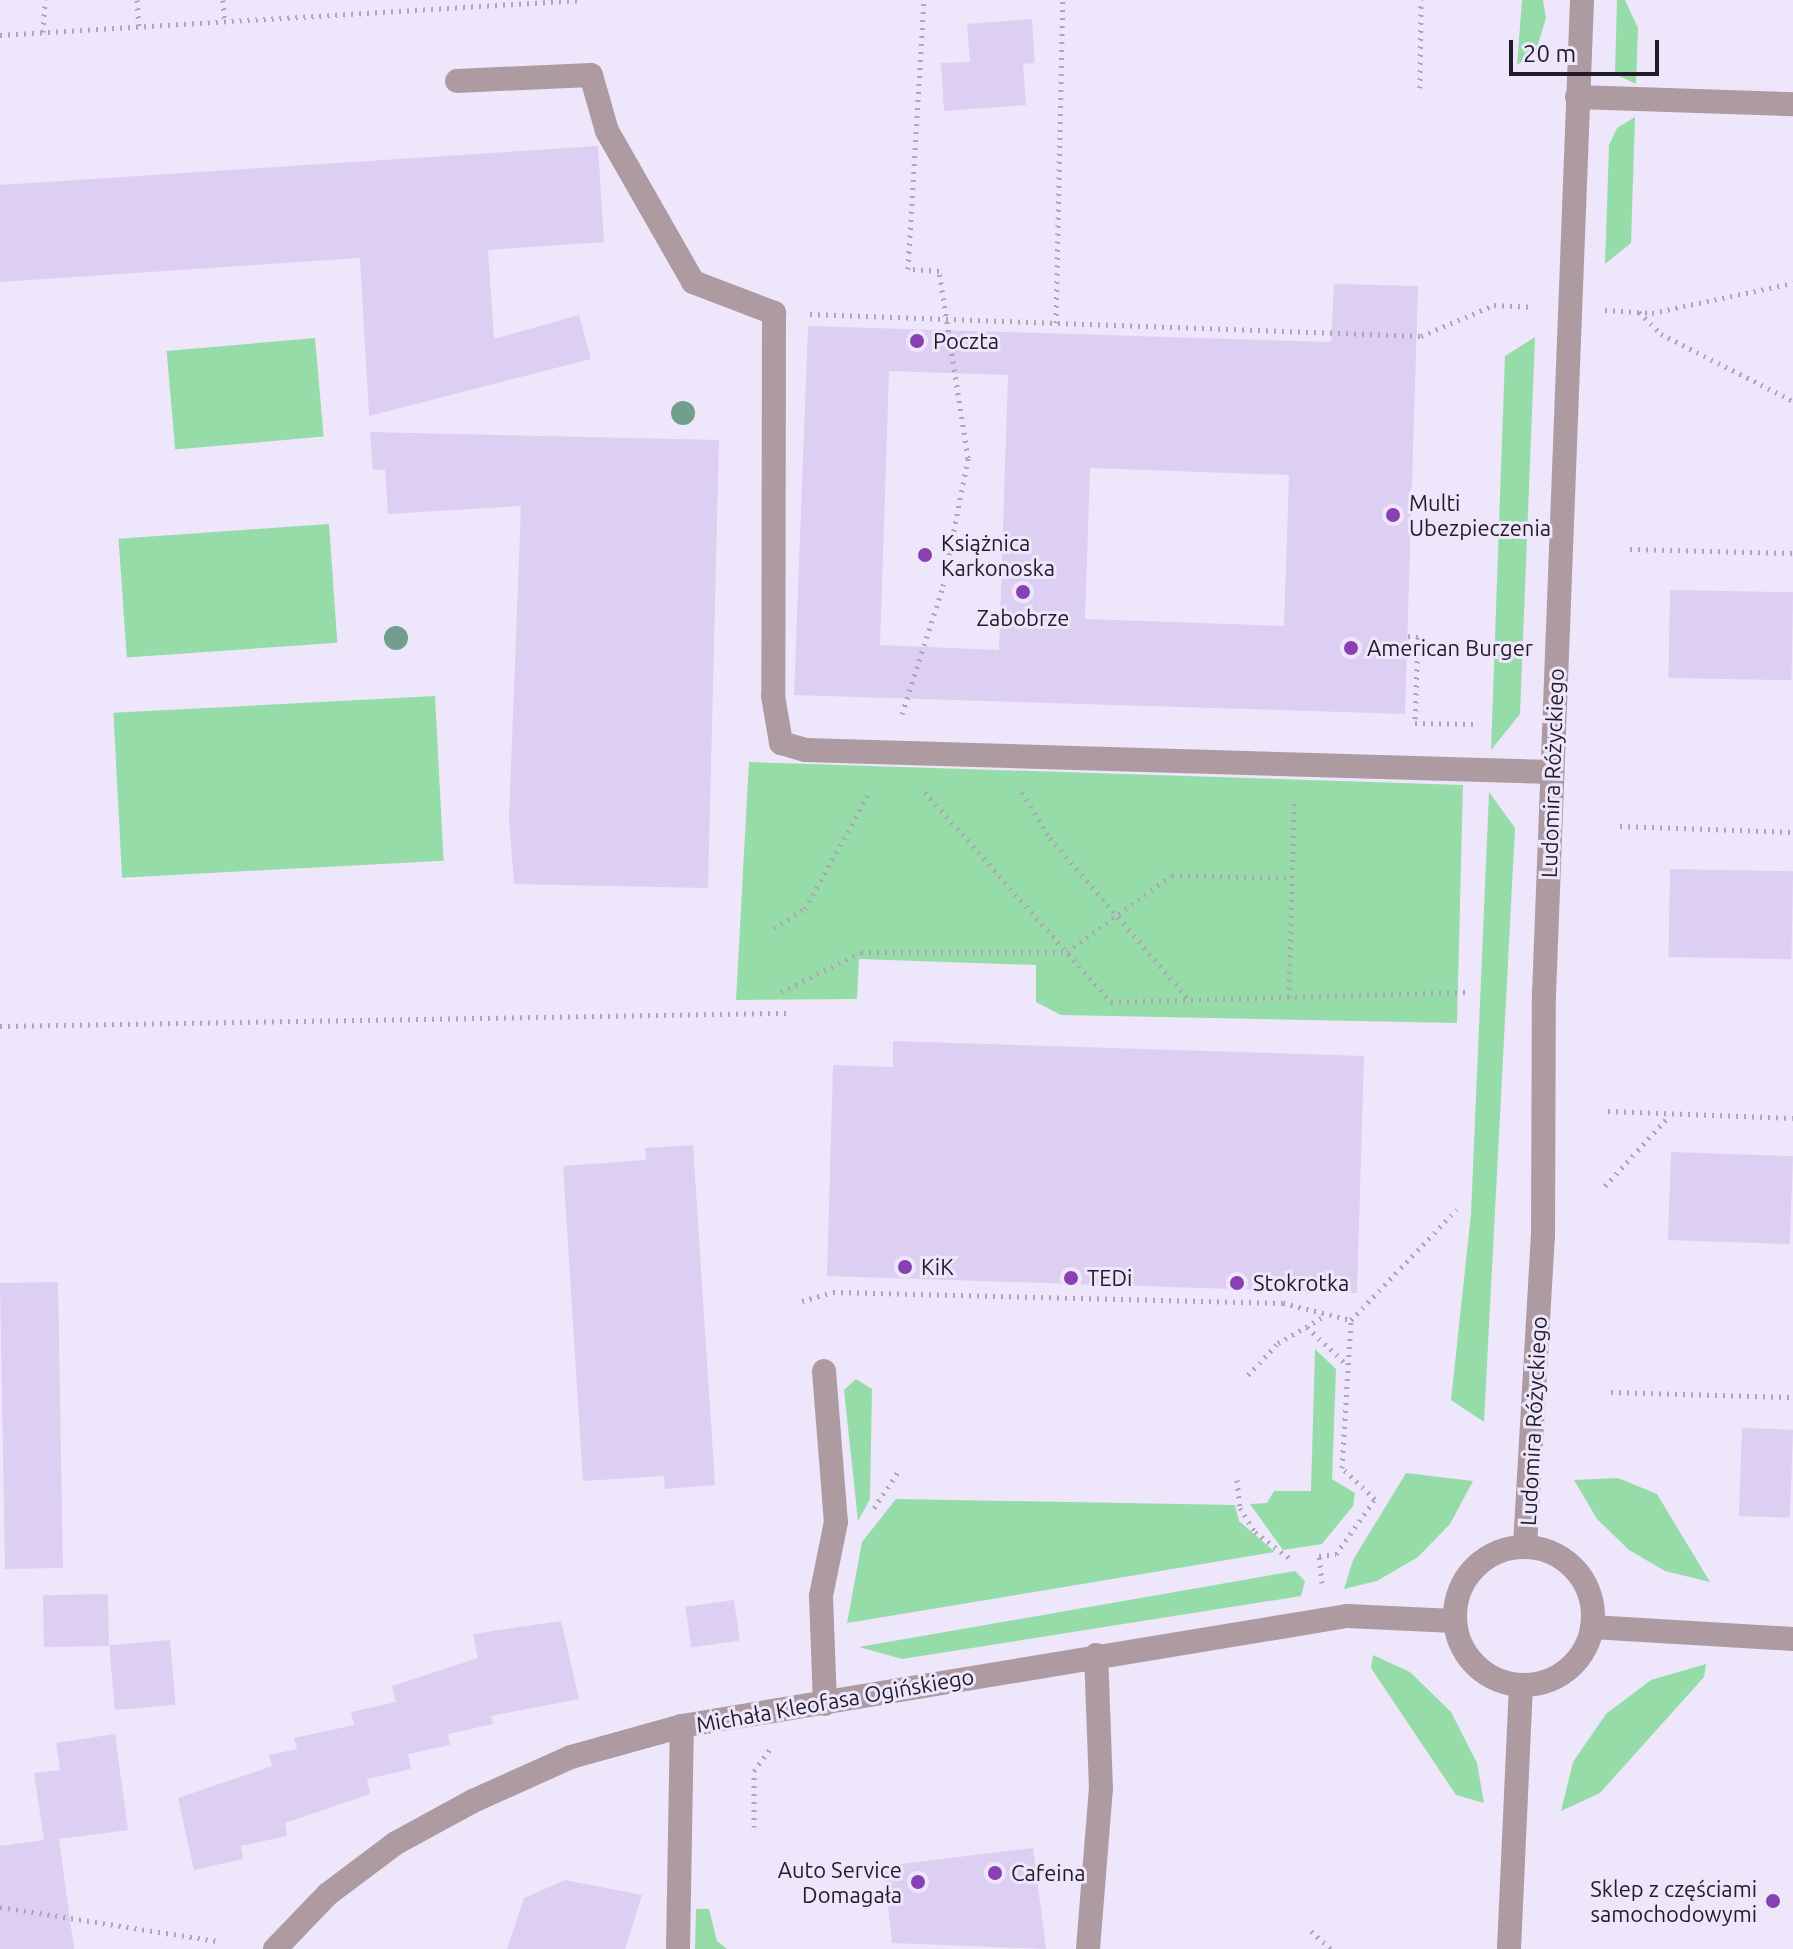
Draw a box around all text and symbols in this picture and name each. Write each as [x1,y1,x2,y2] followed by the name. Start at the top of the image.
[1513,24,1663,74] scale bar
[1523,40,1576,67] text: 20 m
[933,328,999,354] place label: Poczta
[908,332,926,350] marker: Poczta
[1409,489,1551,540] place label: Multi Ubezpieczenia
[1384,506,1402,524] marker: Multi Ubezpieczenia
[941,529,1055,580] place label: Książnica Karkonoska
[916,546,934,564] marker: Książnica Karkonoska
[1014,583,1032,601] marker: Zabobrze
[977,605,1069,631] place label: Zabobrze
[1367,635,1533,661] place label: American Burger
[1342,639,1360,657] marker: American Burger
[1535,668,1569,878] street label: Ludomira Różyckiego
[921,1254,954,1280] place label: KiK
[896,1258,914,1276] marker: KiK
[1087,1265,1132,1291] place label: TEDi
[1062,1269,1080,1287] marker: TEDi
[1253,1270,1349,1296] place label: Stokrotka
[1228,1274,1246,1292] marker: Stokrotka
[1514,1316,1552,1526] street label: Ludomira Różyckiego
[694,1663,976,1737] street label: Michała Kleofasa Ogińskiego
[778,1856,902,1908] place label: Auto Service Domagała
[1011,1860,1086,1886] place label: Cafeina
[986,1864,1004,1882] marker: Cafeina
[909,1873,927,1891] marker: Auto Service Domagała
[1590,1875,1757,1926] place label: Sklep z częściami samochodowymi
[1764,1892,1782,1910] marker: Sklep z częściami samochodowymi

